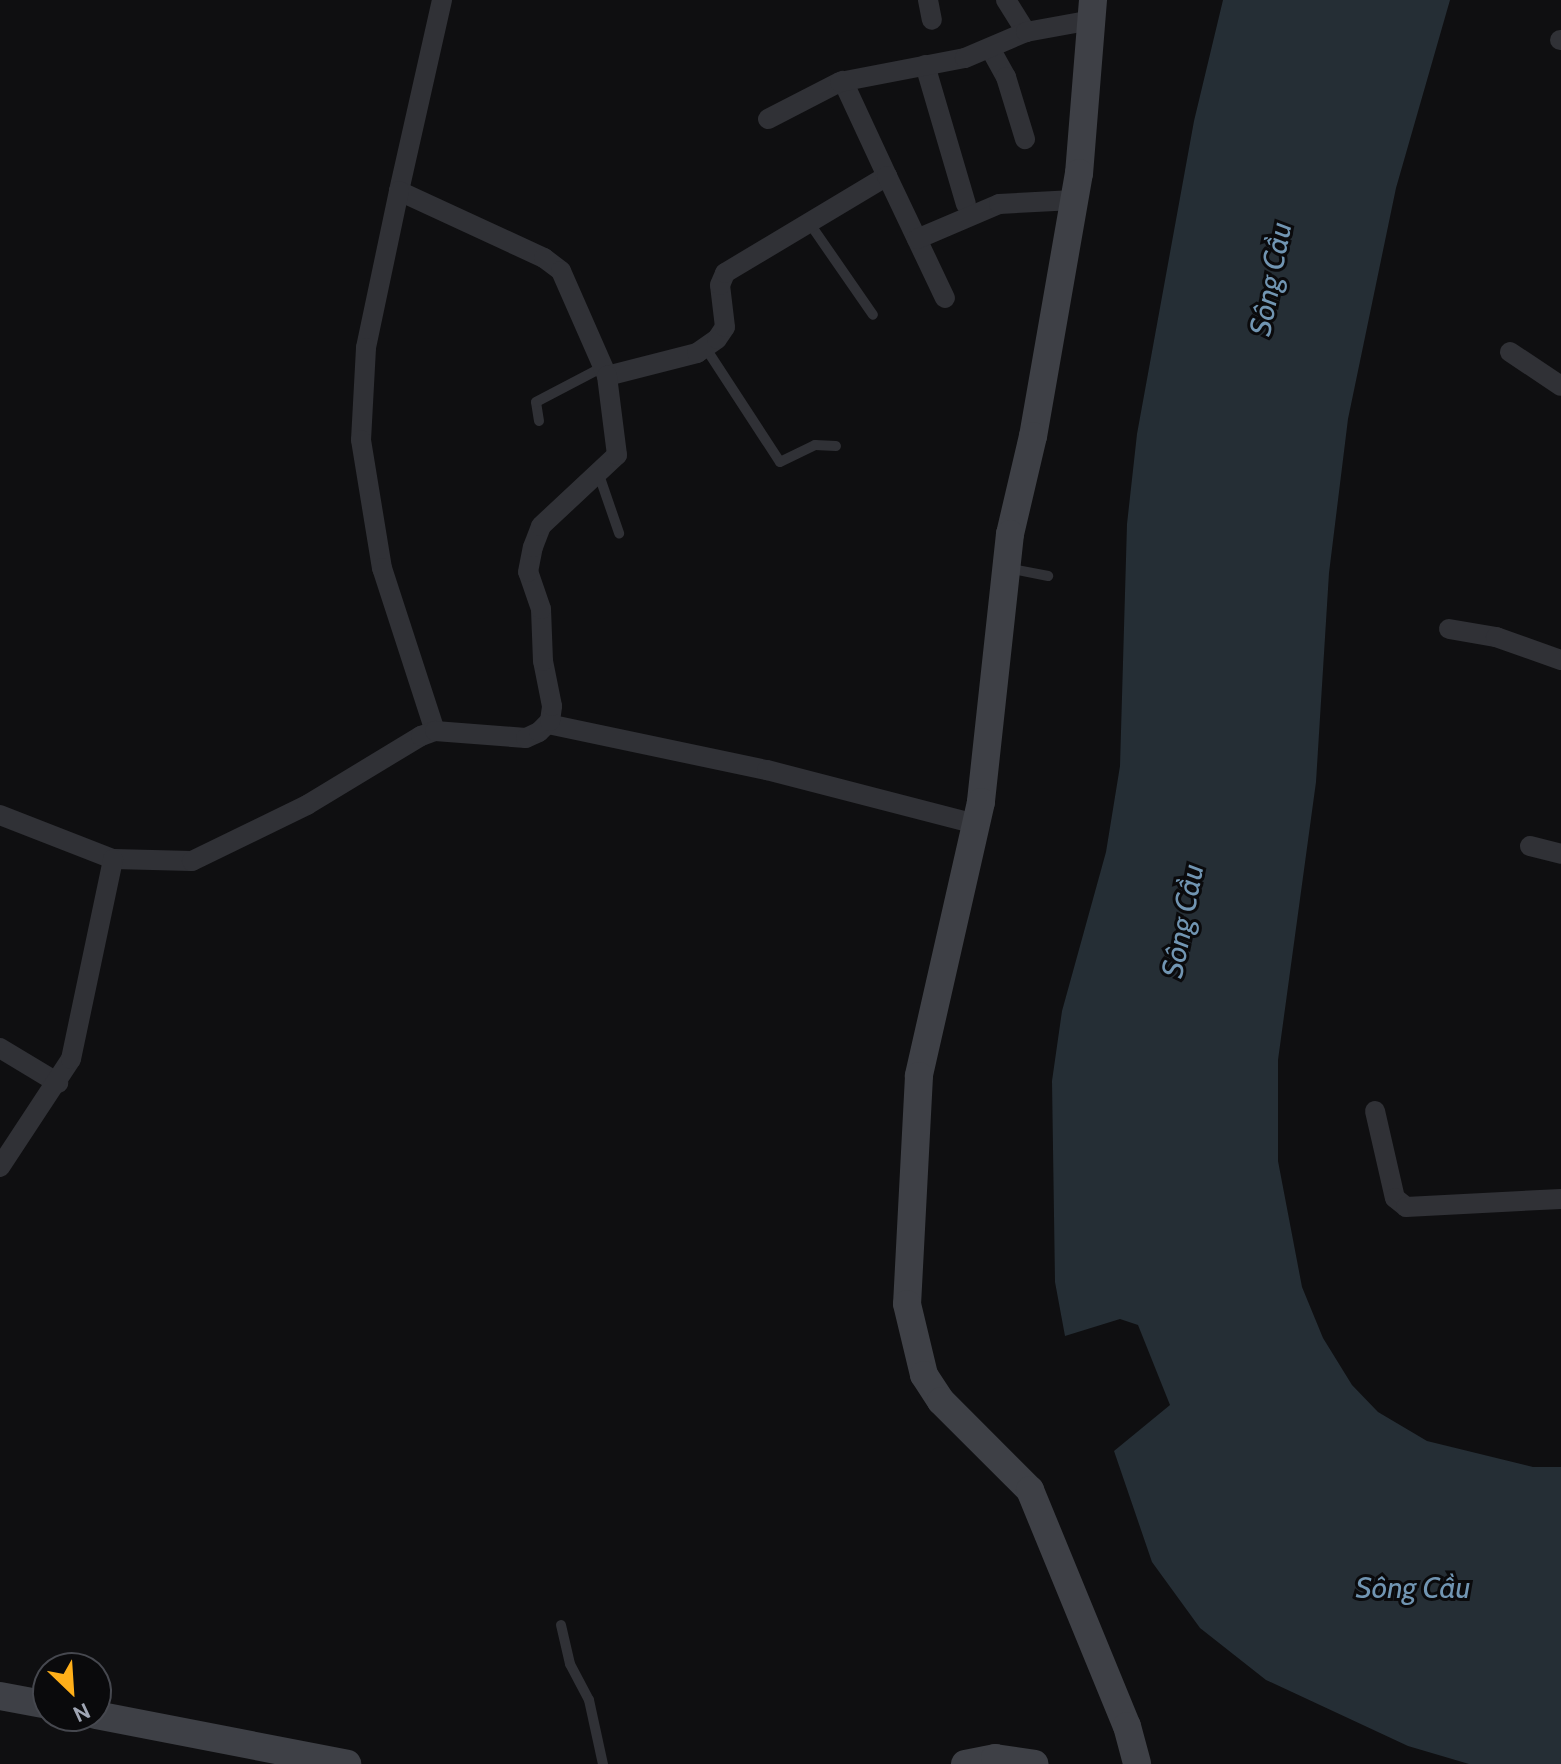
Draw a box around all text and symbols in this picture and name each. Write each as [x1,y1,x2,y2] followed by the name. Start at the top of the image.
[1242,219,1300,339] water label: Sông Cầu
[1154,861,1212,981] water label: Sông Cầu
[1356,1570,1470,1606] water label: Sông Cầu
[32,1652,112,1732] north arrow
[69,1697,94,1728] text: N

